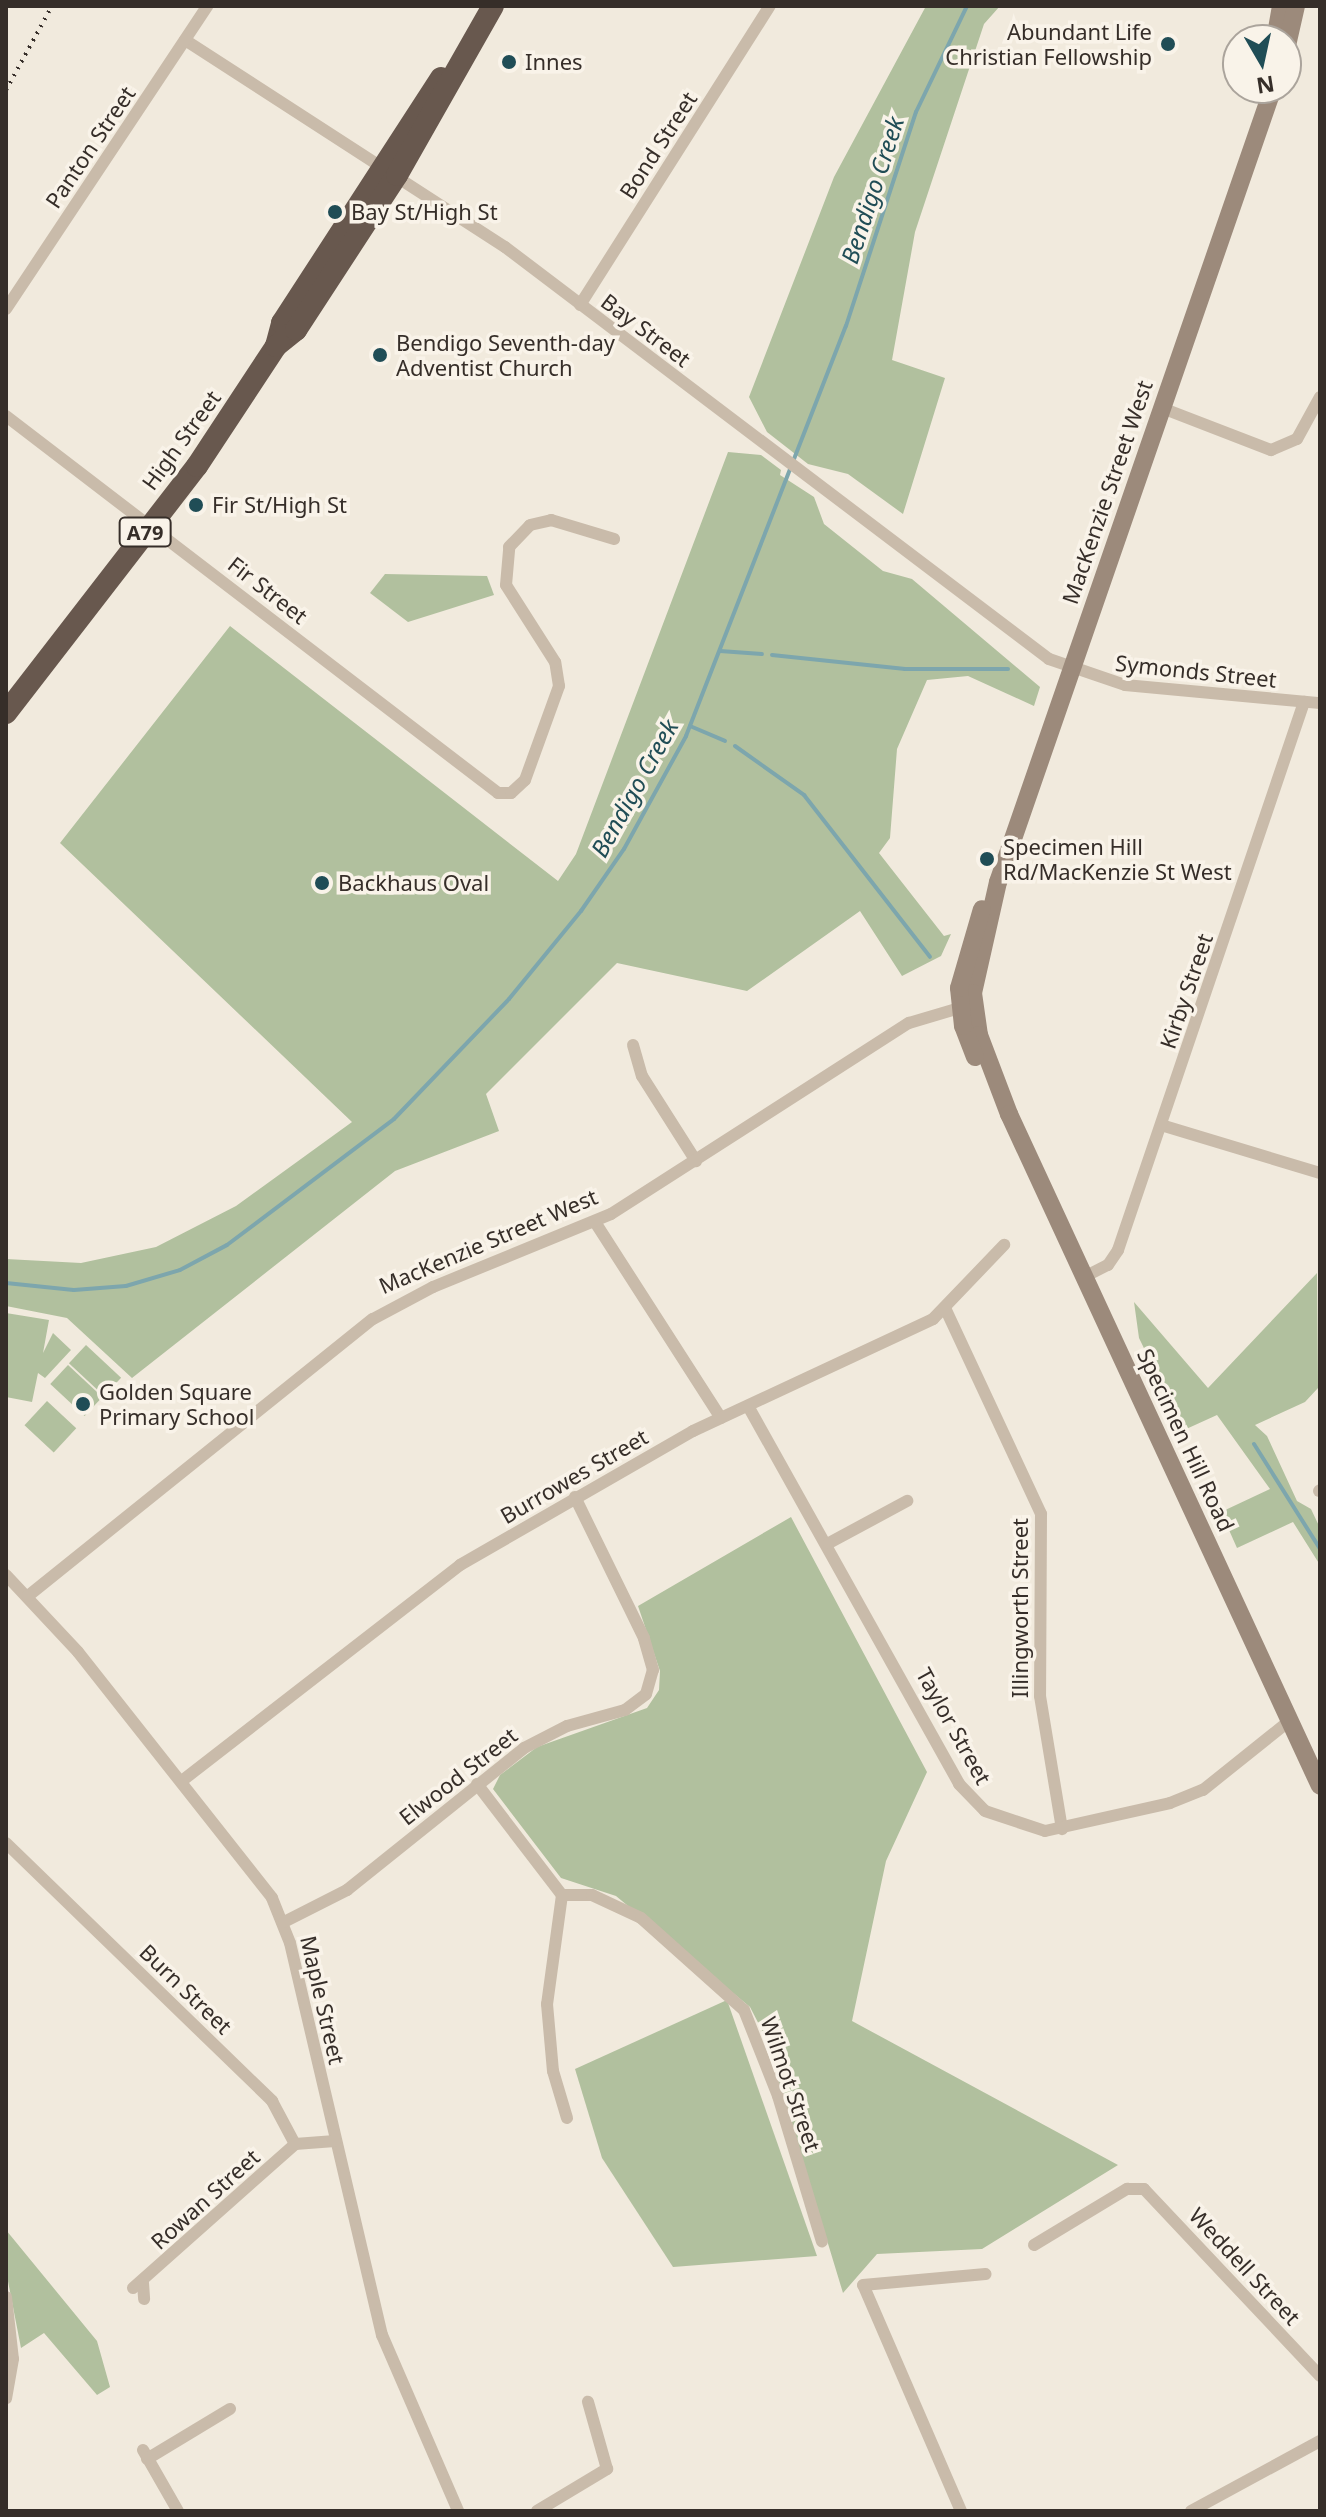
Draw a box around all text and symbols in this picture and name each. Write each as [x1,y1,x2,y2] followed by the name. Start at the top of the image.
[945,18,1152,70] place label: Abundant Life Christian Fellowship
[1222,24,1302,104] north arrow
[1159,35,1177,53] marker: Abundant Life Christian Fellowship
[525,49,583,75] place label: Innes
[500,53,518,71] marker: Innes
[1254,70,1277,102] text: N
[40,81,140,213] street label: Panton Street
[614,87,702,203] street label: Bond Street
[835,113,909,267] water label: Bendigo Creek
[351,199,498,225] place label: Bay St/High St
[326,203,344,221] marker: Bay St/High St
[596,288,696,372] street label: Bay Street
[396,329,615,380] place label: Bendigo Seventh-day Adventist Church
[371,346,389,364] marker: Bendigo Seventh-day Adventist Church
[1056,377,1158,607] street label: MacKenzie Street West
[136,385,226,495] street label: High Street
[212,492,347,518] place label: Fir St/High St
[187,496,205,514] marker: Fir St/High St
[117,516,173,548] road number: A79
[223,551,313,629] street label: Fir Street
[1114,649,1278,693] street label: Symonds Street
[584,714,684,862] water label: Bendigo Creek
[1003,833,1232,884] place label: Specimen Hill Rd/MacKenzie St West
[978,850,996,868] marker: Specimen Hill Rd/MacKenzie St West
[338,870,489,896] place label: Backhaus Oval
[313,874,331,892] marker: Backhaus Oval
[1154,930,1218,1052] street label: Kirby Street
[375,1183,601,1299] street label: MacKenzie Street West
[1132,1344,1240,1536] street label: Specimen Hill Road
[99,1378,255,1430] place label: Golden Square Primary School
[74,1395,92,1413] marker: Golden Square Primary School
[496,1423,652,1529] street label: Burrowes Street
[1007,1518,1033,1698] street label: Illingworth Street
[911,1663,997,1789] street label: Taylor Street
[394,1722,522,1830] street label: Elwood Street
[295,1933,351,2067] street label: Maple Street
[134,1939,238,2039] street label: Burn Street
[756,2013,826,2155] street label: Wilmot Street
[145,2143,265,2255] street label: Rowan Street
[1184,2202,1306,2330] street label: Weddell Street

